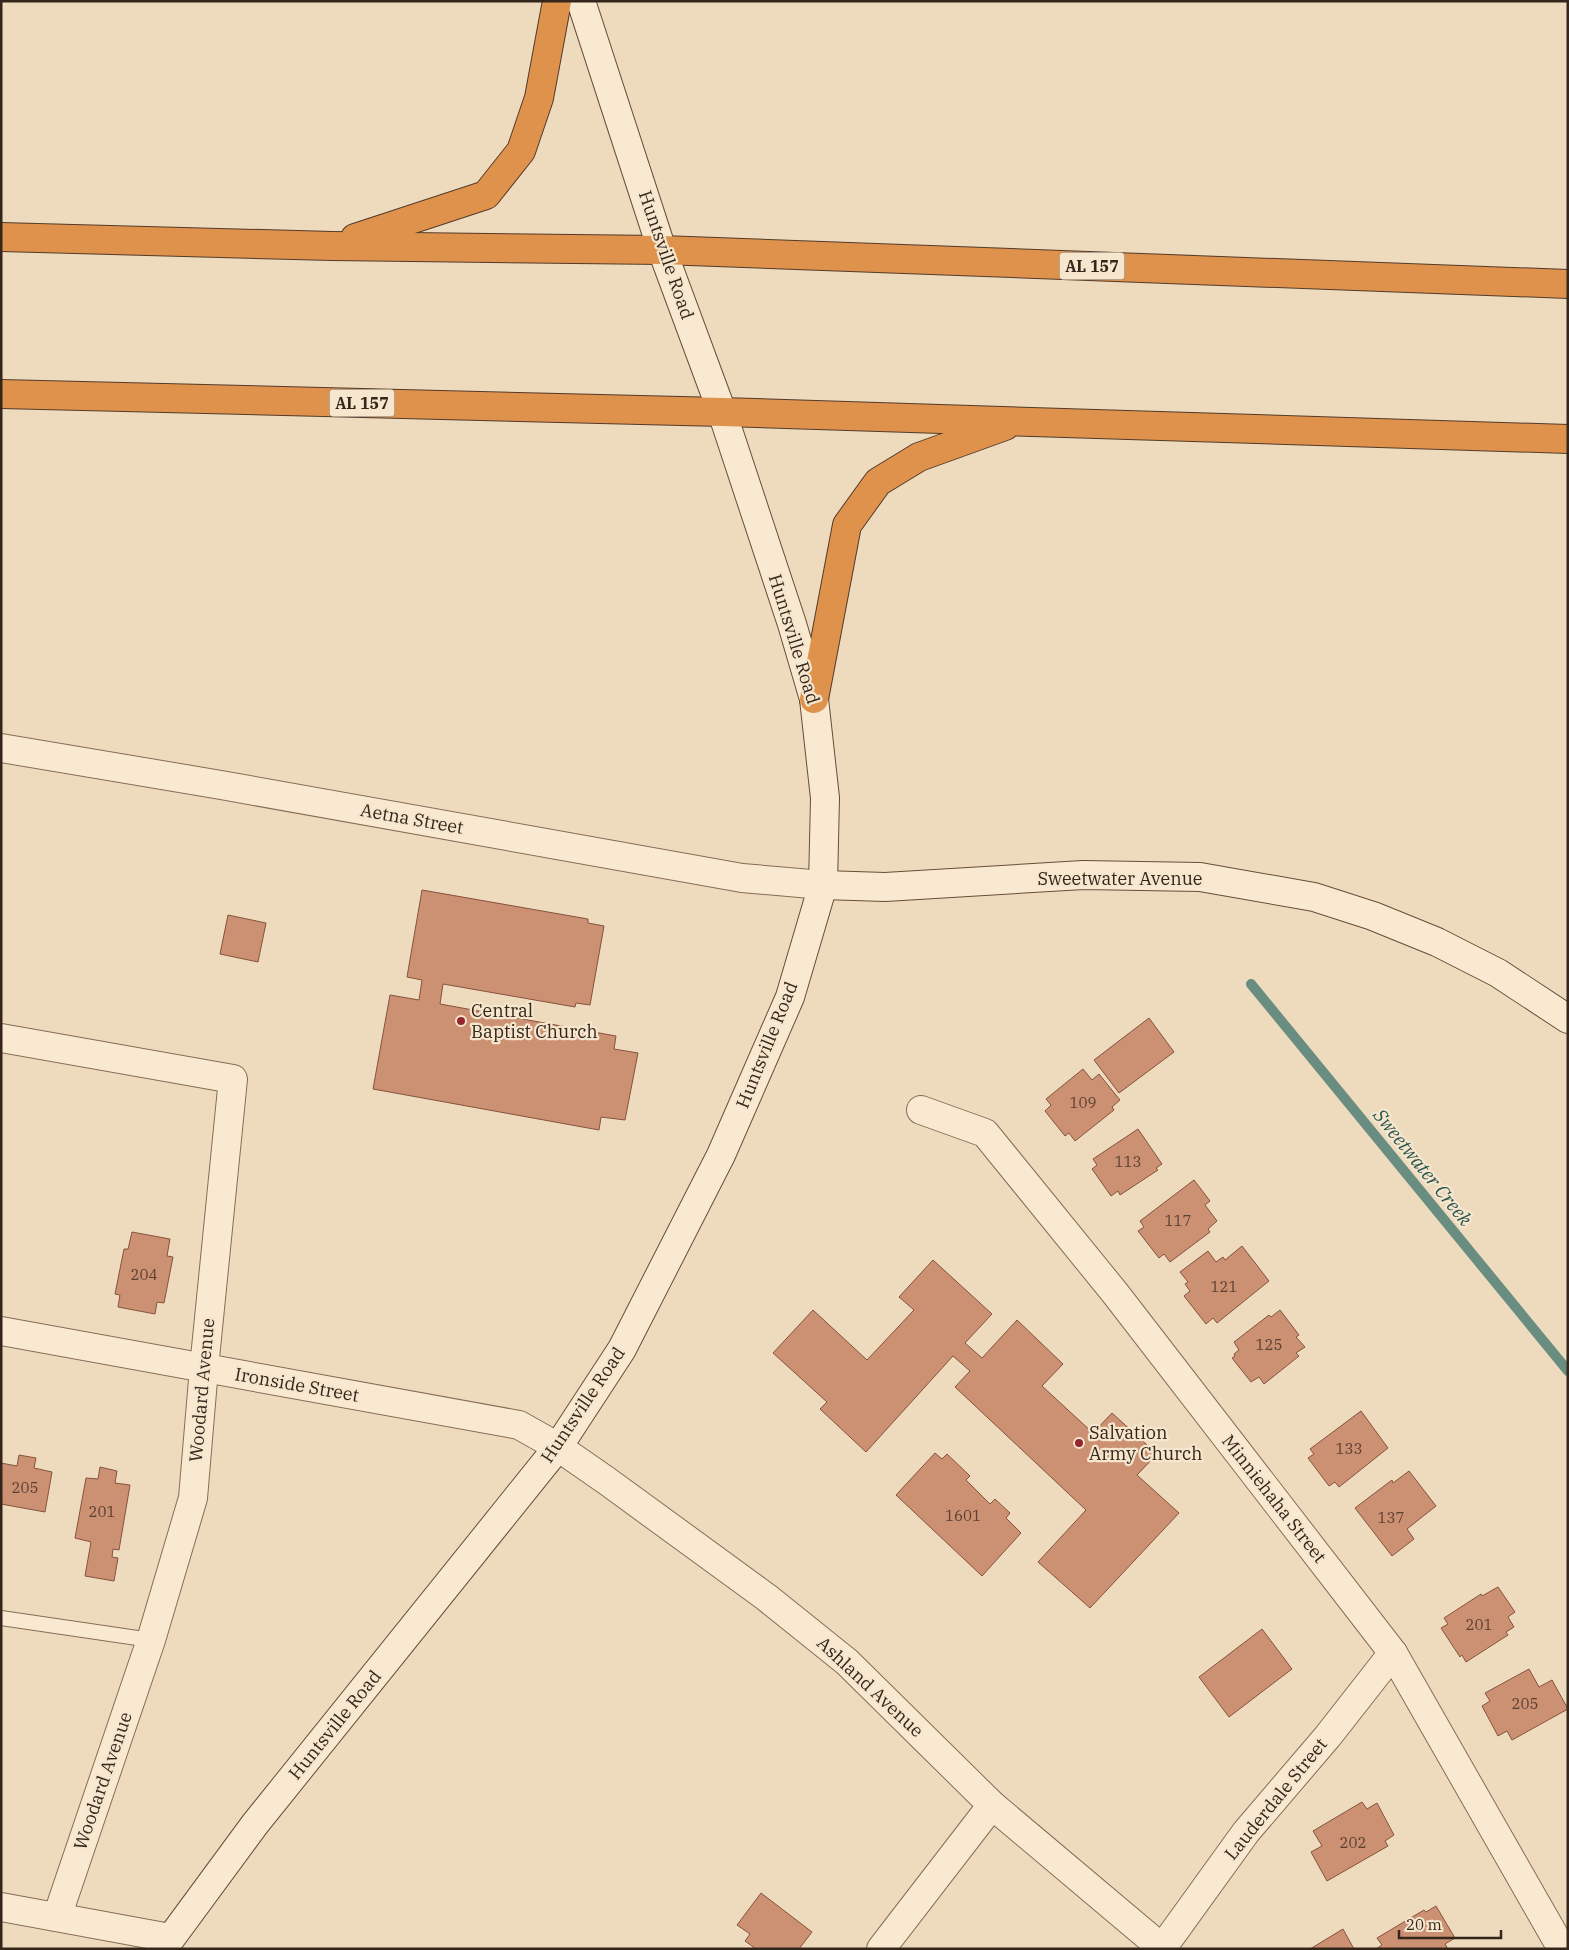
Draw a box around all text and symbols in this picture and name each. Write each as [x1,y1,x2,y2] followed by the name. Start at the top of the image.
[634,187,699,322] street label: Huntsville Road
[1060,252,1124,280] road number: AL 157
[330,389,394,416] road number: AL 157
[764,571,825,707] street label: Huntsville Road
[359,798,465,839] street label: Aetna Street
[1037,867,1203,890] street label: Sweetwater Avenue
[731,978,802,1112] street label: Huntsville Road
[471,999,598,1043] place label: Central Baptist Church
[455,1015,467,1027] marker: Central Baptist Church
[1069,1093,1097,1112] house number: 109
[1368,1103,1478,1231] water label: Sweetwater Creek
[1114,1152,1142,1171] house number: 113
[1164,1211,1192,1230] house number: 117
[130,1265,158,1284] house number: 204
[1210,1277,1238,1296] house number: 121
[184,1317,219,1463] street label: Woodard Avenue
[1255,1335,1283,1354] house number: 125
[535,1342,630,1467] street label: Huntsville Road
[233,1362,361,1407] street label: Ironside Street
[1089,1421,1203,1465] place label: Salvation Army Church
[1217,1430,1332,1567] street label: Minniehaha Street
[1073,1437,1085,1449] marker: Salvation Army Church
[1335,1439,1363,1458] house number: 133
[11,1478,39,1497] house number: 205
[88,1502,116,1521] house number: 201
[945,1506,981,1525] house number: 1601
[1377,1508,1405,1527] house number: 137
[1465,1615,1493,1634] house number: 201
[812,1631,928,1742] street label: Ashland Avenue
[283,1665,386,1784] street label: Huntsville Road
[1511,1694,1539,1713] house number: 205
[68,1709,137,1853] street label: Woodard Avenue
[1219,1733,1332,1864] street label: Lauderdale Street
[1339,1833,1367,1852] house number: 202
[1399,1908,1502,1940] scale bar
[1406,1915,1442,1934] text: 20 m

